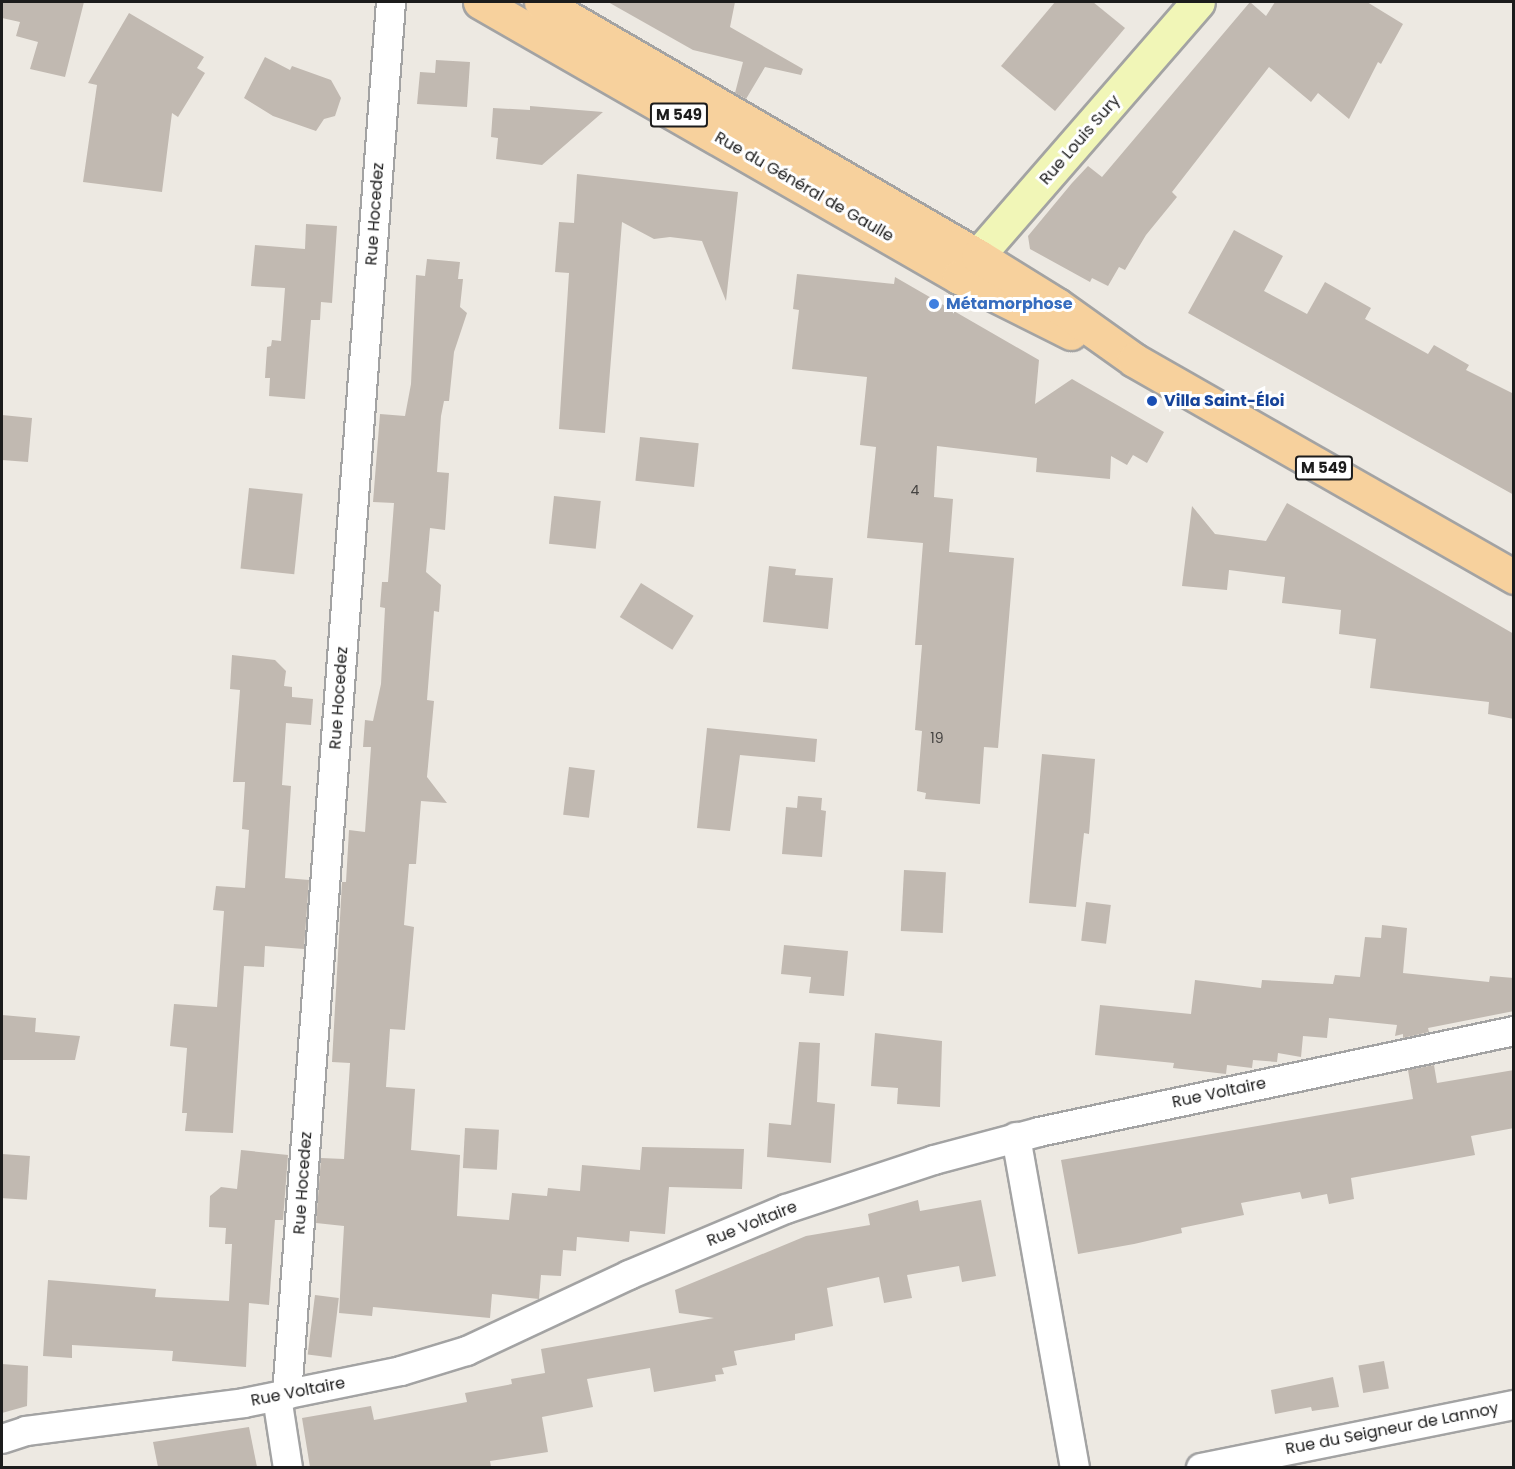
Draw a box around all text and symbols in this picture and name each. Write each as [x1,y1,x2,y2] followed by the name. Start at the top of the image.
[1036,91,1124,189] street label: Rue Louis Sury
[649,103,709,127] road number: M 549
[711,128,897,246] street label: Rue du Général de Gaulle
[362,162,388,266] street label: Rue Hocedez
[946,294,1073,314] place label: Métamorphose
[927,297,941,311] marker: Métamorphose
[1164,391,1284,411] place label: Villa Saint-Éloi
[1145,394,1159,408] marker: Villa Saint-Éloi
[1294,456,1354,480] road number: M 549
[911,482,919,498] house number: 4
[326,646,352,750] street label: Rue Hocedez
[930,730,944,746] house number: 19
[1170,1074,1268,1112] street label: Rue Voltaire
[290,1131,316,1235] street label: Rue Hocedez
[704,1197,800,1251] street label: Rue Voltaire
[249,1373,347,1411] street label: Rue Voltaire
[1284,1399,1500,1459] street label: Rue du Seigneur de Lannoy

